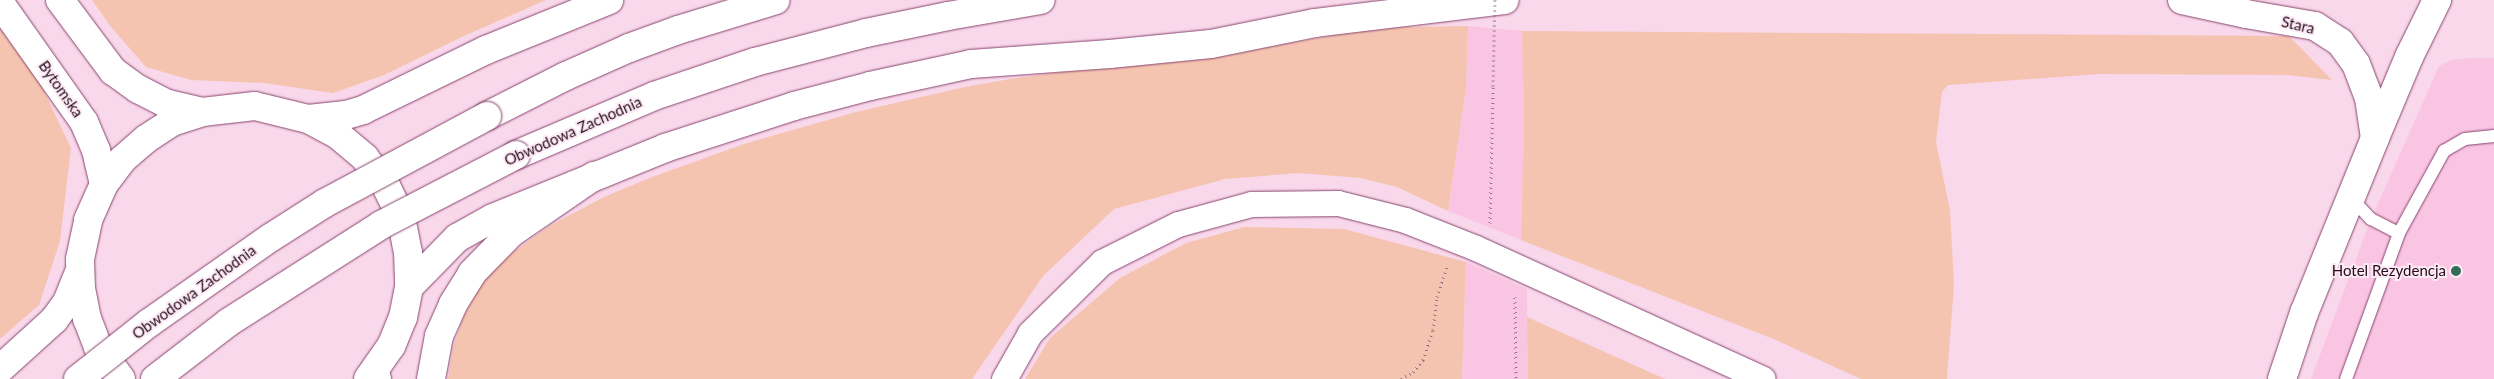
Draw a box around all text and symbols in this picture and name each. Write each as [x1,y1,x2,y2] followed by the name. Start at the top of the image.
[2280,12,2316,38] street label: Stara
[35,57,87,121] street label: Bytomska
[502,93,644,169] street label: Obwodowa Zachodnia
[129,241,259,343] street label: Obwodowa Zachodnia
[2332,262,2446,280] place label: Hotel Rezydencja
[2450,265,2462,277] marker: Hotel Rezydencja

